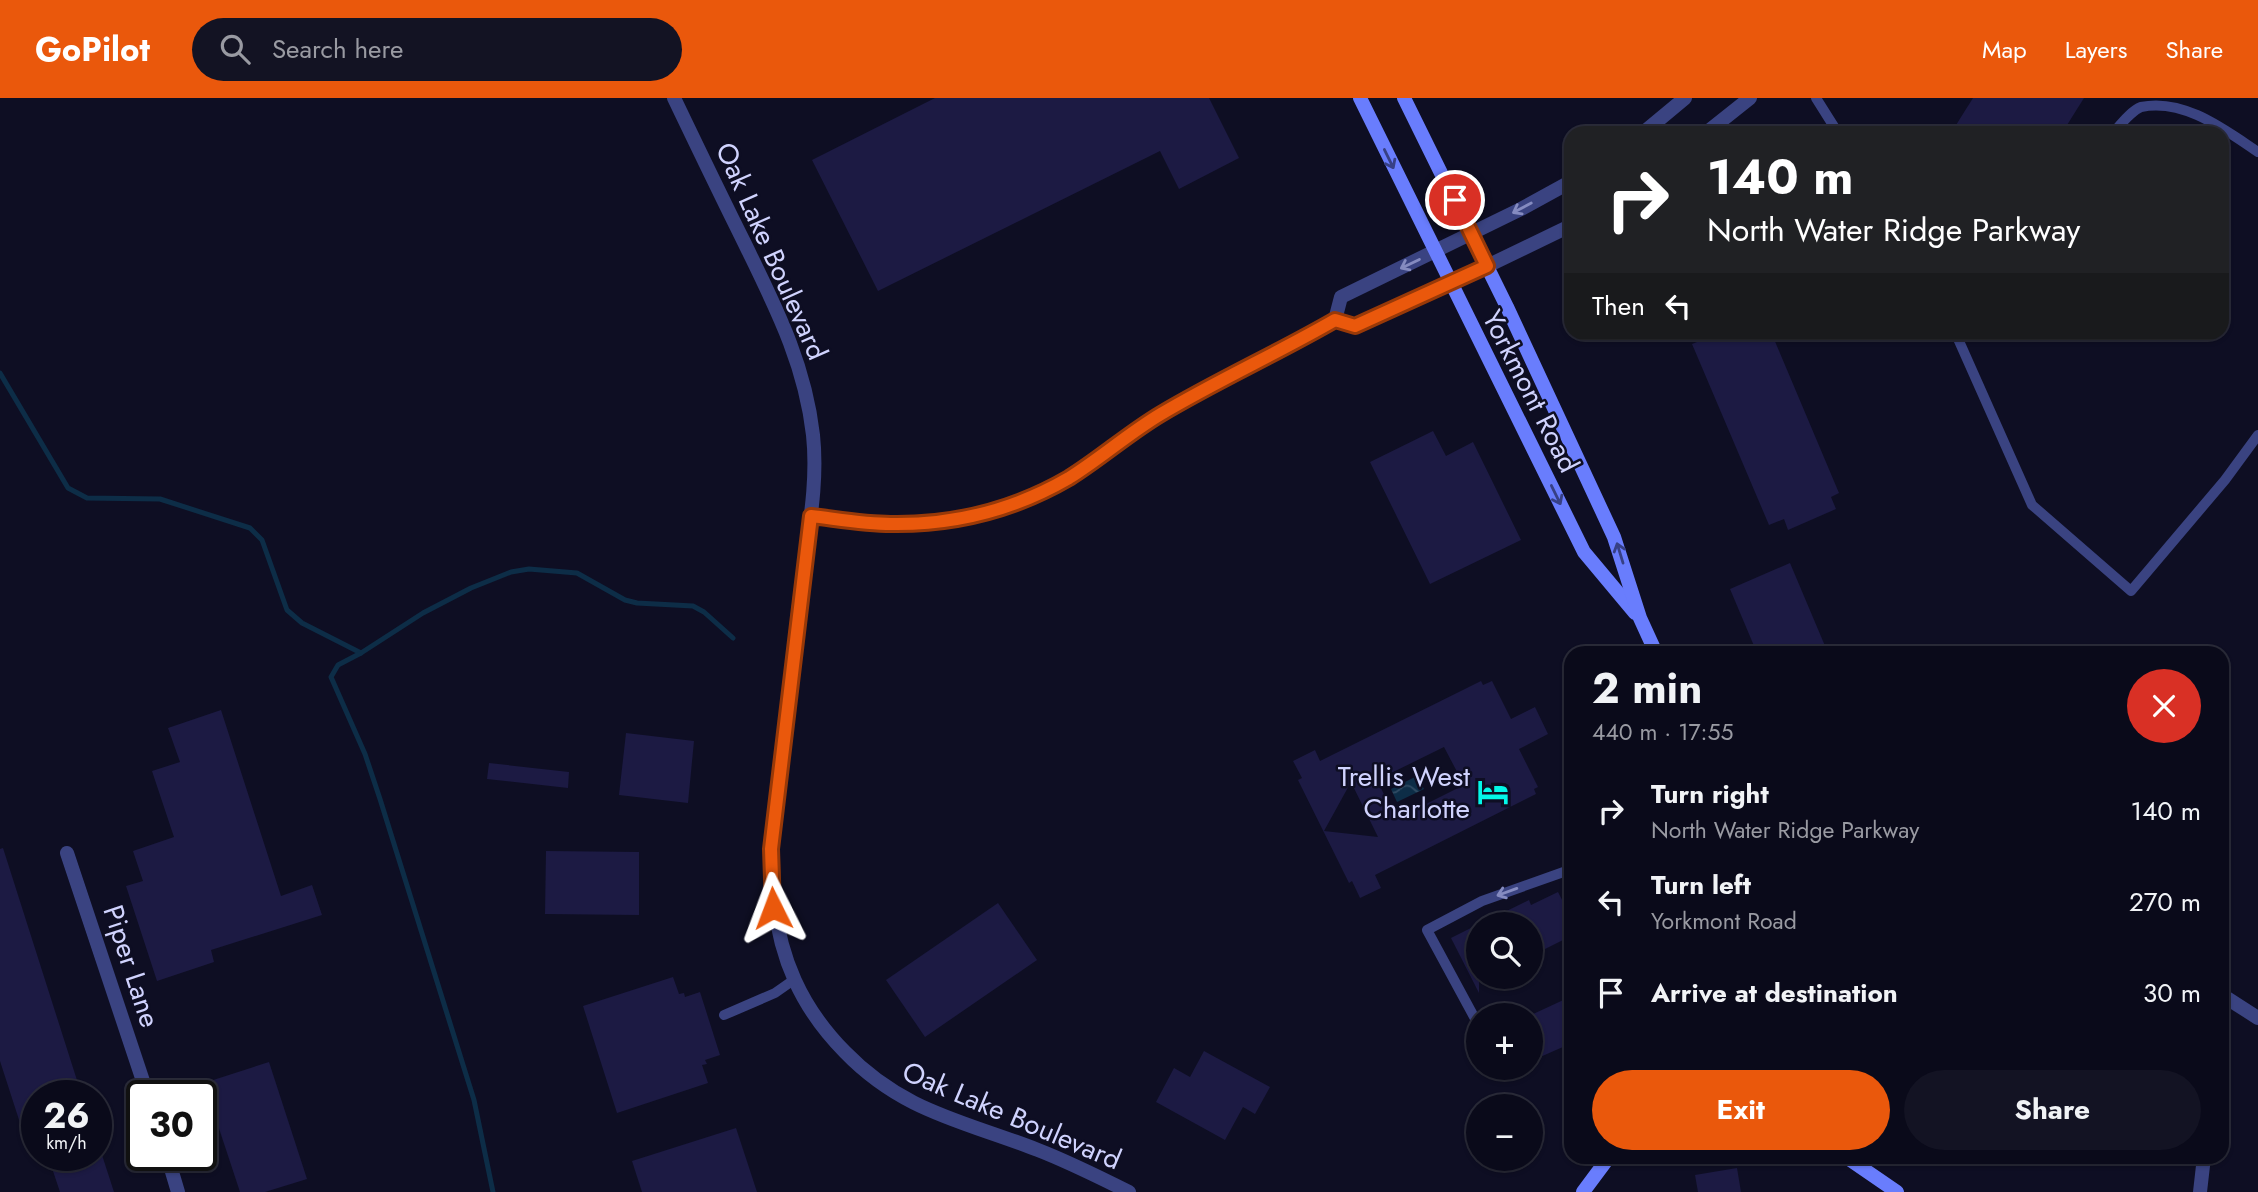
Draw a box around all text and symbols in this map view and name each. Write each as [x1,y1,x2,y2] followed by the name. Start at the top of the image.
[192,18,682,81] search box
[35,26,150,73] text: GoPilot
[216,30,254,68] icon: search
[272,30,403,68] text: Search here
[1982,32,2027,67] text: Map
[2065,32,2127,67] text: Layers
[2165,32,2223,67] text: Share
[705,136,838,367] street label: Oak Lake Boulevard
[1707,142,1853,212] text: 140 m
[1383,148,1397,169] one-way arrow
[1592,154,1683,245] icon: right
[1425,170,1485,230] pin
[1436,181,1474,219] icon: arrive
[1512,202,1533,215] one-way arrow
[1707,207,2080,253] text: North Water Ridge Parkway
[1400,257,1421,271] one-way arrow
[1592,287,1645,325] text: Then
[1659,287,1697,325] icon: left
[1472,303,1589,480] street label: Yorkmont Road
[1549,484,1563,505] one-way arrow
[1612,542,1625,564] one-way arrow
[1592,658,1702,719] text: 2 min
[2127,669,2201,743] button: close
[1592,715,1733,749] text: 440 m · 17:55
[1338,756,1470,829] place label: Trellis West Charlotte
[1476,775,1510,809] hotel icon: Trellis West Charlotte
[1651,775,1769,813] text: Turn right
[1592,792,1630,830] icon: right
[2130,792,2201,830] text: 140 m
[1651,813,1919,847] text: North Water Ridge Parkway
[1651,866,1751,904] text: Turn left
[736,871,810,945] position arrow
[1592,883,1630,921] icon: left
[2129,883,2201,921] text: 270 m
[1497,887,1519,899] one-way arrow
[93,900,171,1033] street label: Piper Lane
[1651,904,1797,938] text: Yorkmont Road
[1466,912,1543,1171] map controls
[1466,912,1543,989] button: search
[1592,974,1630,1012] icon: arrive
[1651,974,1898,1012] text: Arrive at destination
[2143,974,2201,1012] text: 30 m
[1466,1003,1543,1080] button: +
[896,1051,1128,1180] street label: Oak Lake Boulevard
[1592,1070,1890,1150] button: Exit
[1904,1070,2201,1150] button: Share
[126,1080,217,1171] speed limit sign: 30
[43,1091,90,1141] text: 26
[1466,1094,1543,1171] button: −
[46,1130,87,1156] text: km/h

